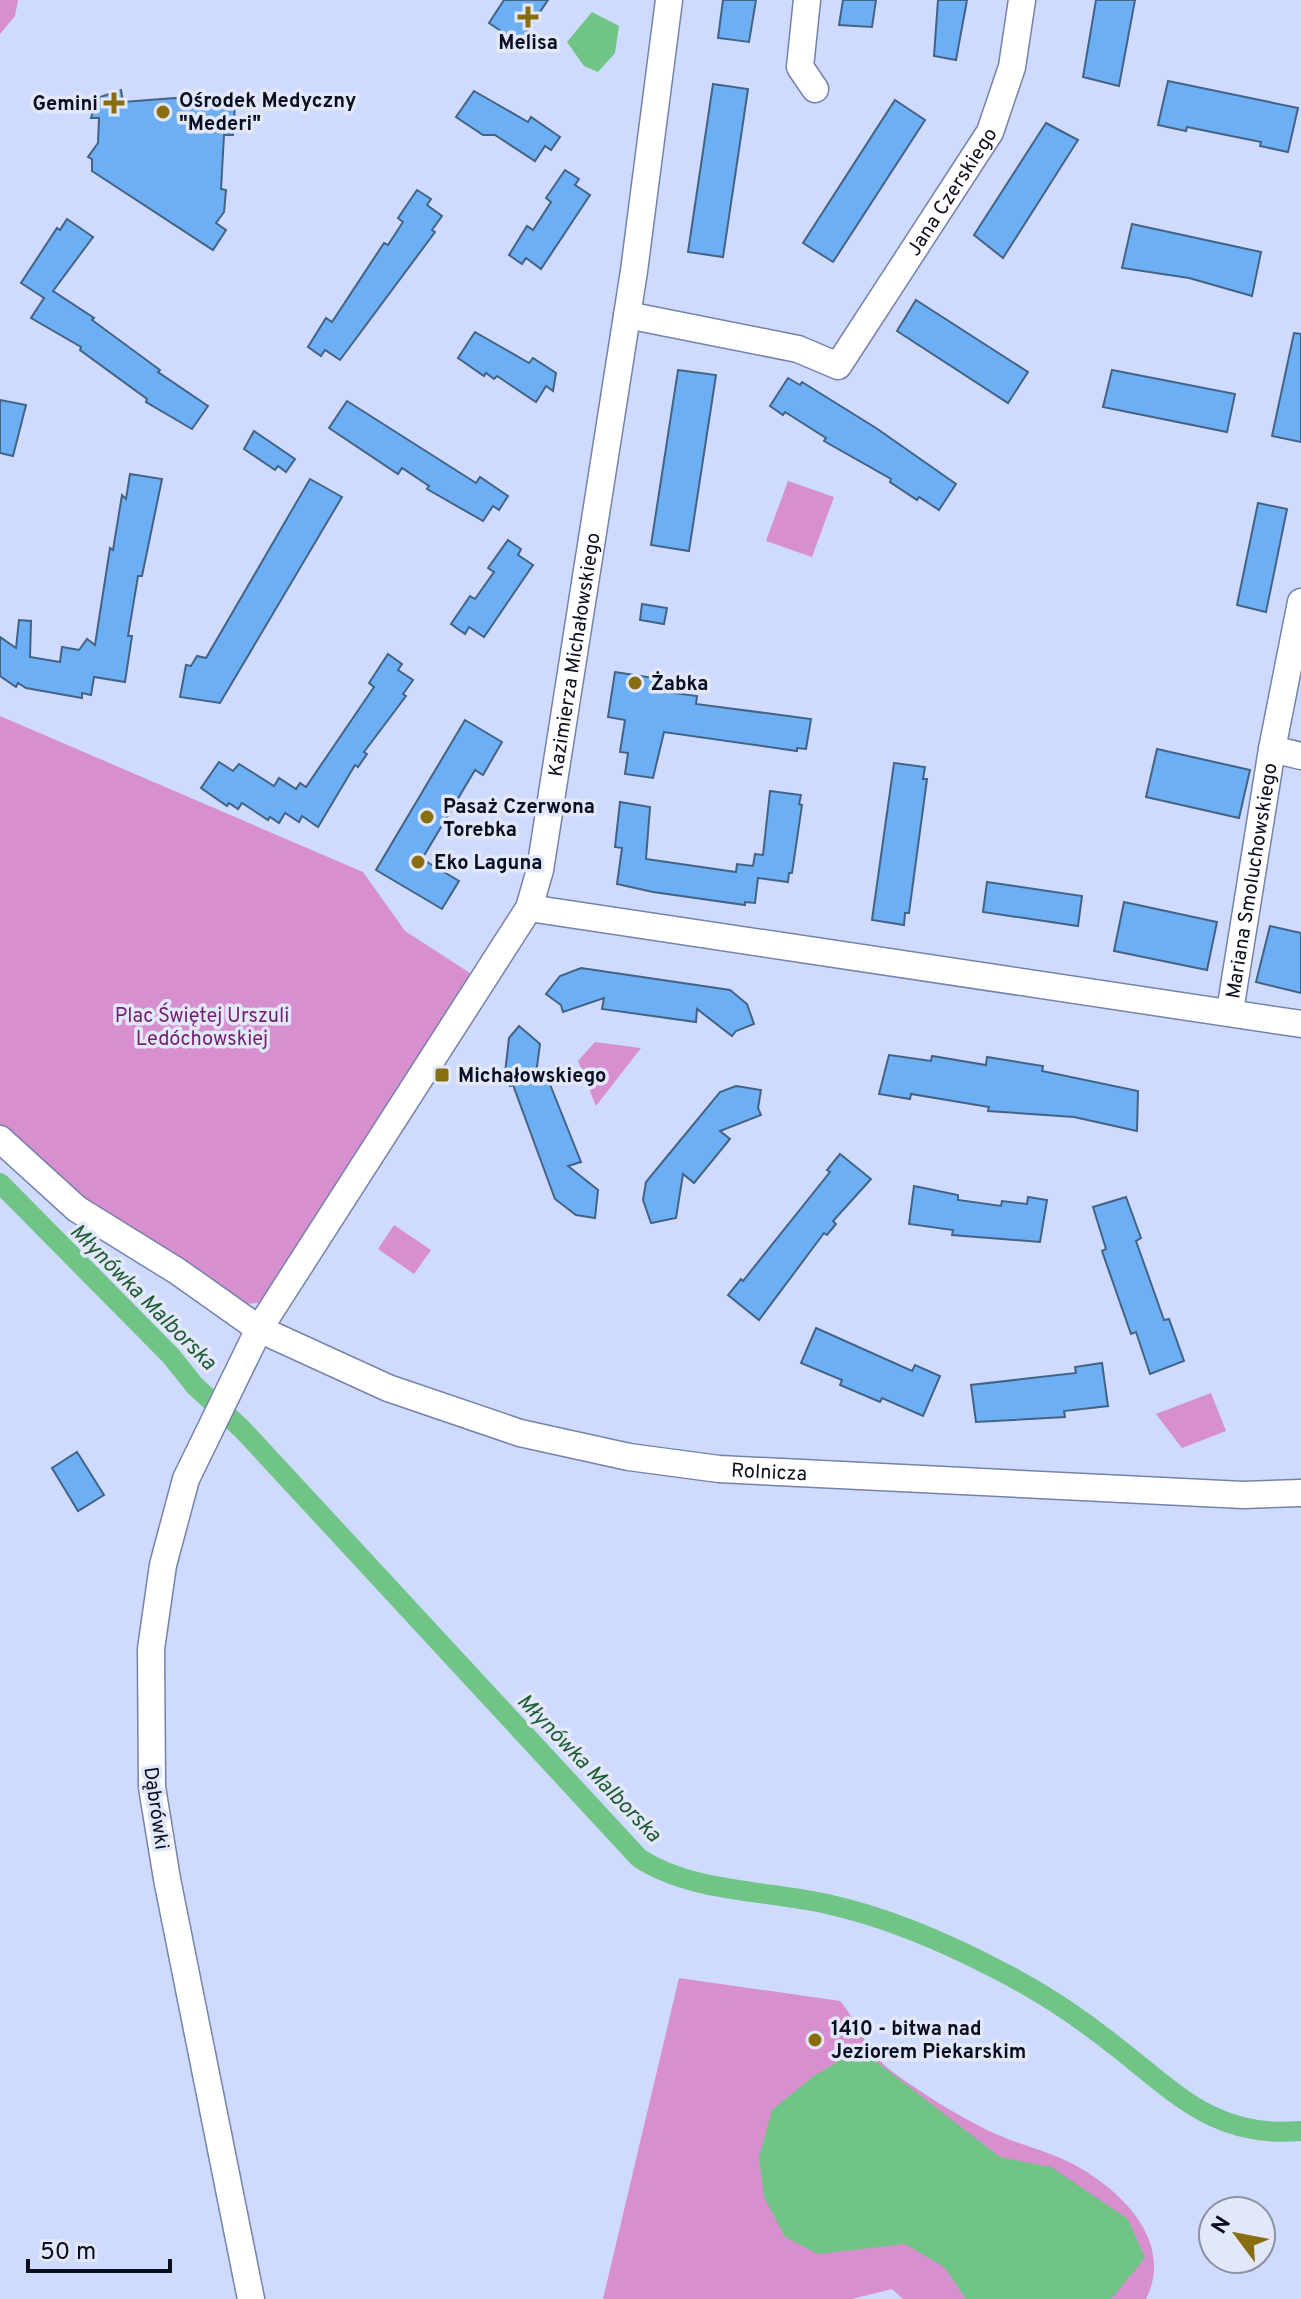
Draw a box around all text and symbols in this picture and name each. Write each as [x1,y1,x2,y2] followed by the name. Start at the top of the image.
[519,8,537,26] marker: Melisa
[498,31,558,57] place label: Melisa
[179,89,356,138] place label: Ośrodek Medyczny "Mederi"
[32,92,98,118] place label: Gemini
[105,94,123,112] marker: Gemini
[154,103,172,121] marker: Ośrodek Medyczny "Mederi"
[902,123,1004,262] street label: Jana Czerskiego
[544,531,608,779] street label: Kazimierza Michałowskiego
[651,670,709,698] place label: Żabka
[626,674,644,692] marker: Żabka
[1221,761,1285,1001] street label: Mariana Smoluchowskiego
[443,795,595,844] place label: Pasaż Czerwona Torebka
[418,808,436,826] marker: Pasaż Czerwona Torebka
[434,851,542,877] place label: Eko Laguna
[409,853,427,871] marker: Eko Laguna
[115,1002,289,1053] park label: Plac Świętej Urszuli Ledóchowskiej
[458,1064,606,1090] place label: Michałowskiego
[433,1066,451,1084] marker: Michałowskiego
[63,1219,222,1377] water label: Młynówka Malborska
[730,1459,808,1488] street label: Rolnicza
[510,1689,667,1849] water label: Młynówka Malborska
[136,1765,174,1851] street label: Dąbrówki
[831,2017,1026,2066] place label: 1410 - bitwa nad Jeziorem Piekarskim
[806,2031,824,2049] marker: 1410 - bitwa nad Jeziorem Piekarskim
[1197,2195,1277,2275] north arrow
[1207,2212,1238,2240] text: N
[28,2223,170,2273] scale bar
[40,2238,96,2268] text: 50 m

